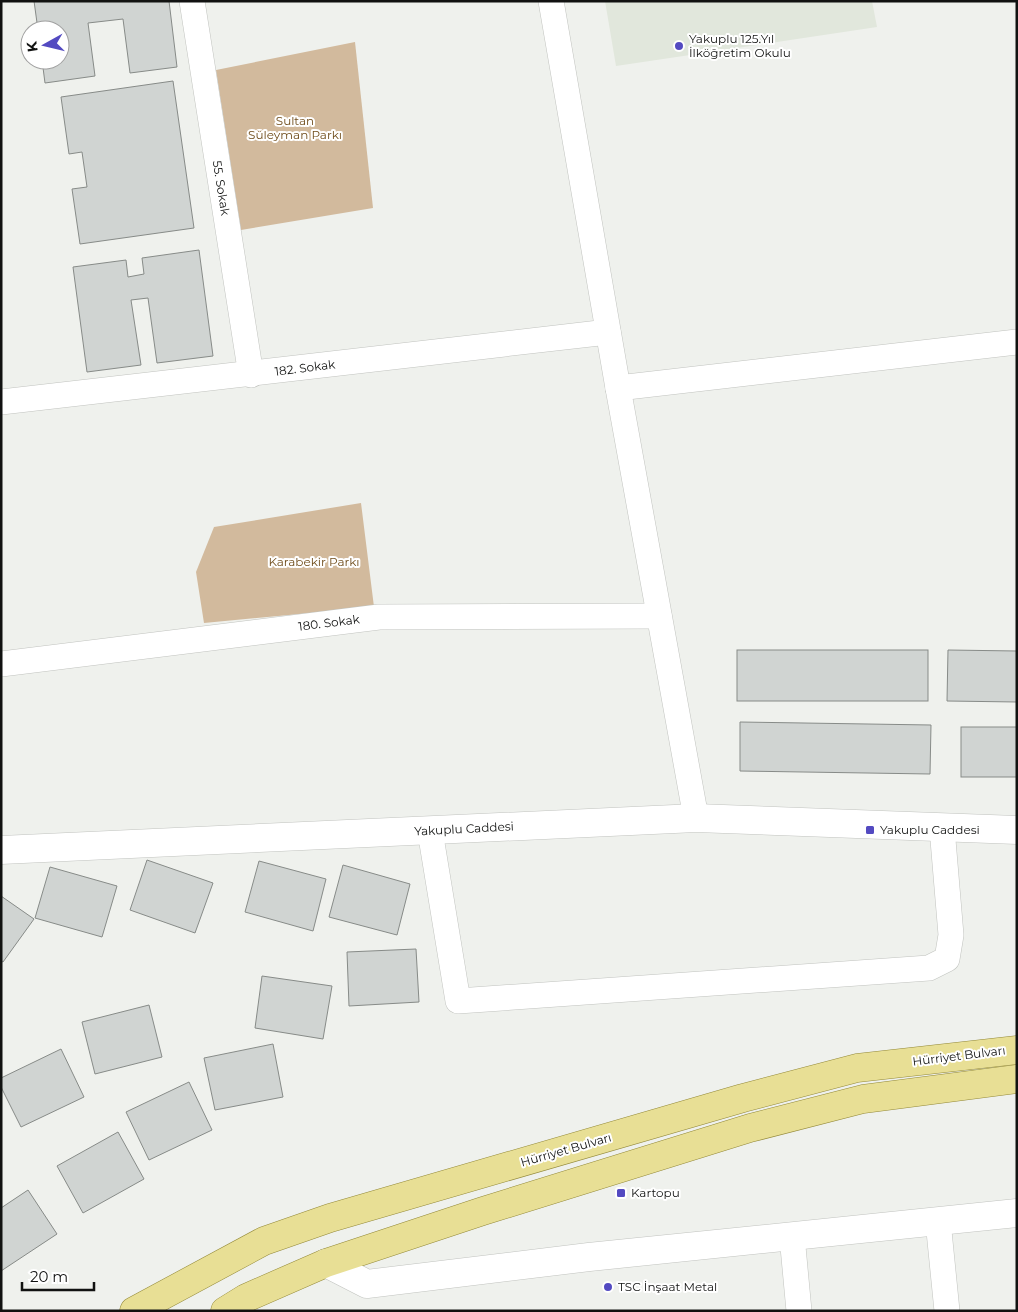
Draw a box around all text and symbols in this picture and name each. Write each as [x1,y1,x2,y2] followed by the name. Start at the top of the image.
[20,20,70,70] north arrow
[689,31,791,60] place label: Yakuplu 125.Yıl İlköğretim Okulu
[22,40,42,53] text: K
[673,40,685,52] marker: Yakuplu 125.Yıl İlköğretim Okulu
[248,113,342,142] park label: Sultan Süleyman Parkı
[210,159,233,217] street label: 55. Sokak
[274,356,337,379] street label: 182. Sokak
[268,554,360,569] park label: Karabekir Parkı
[297,611,361,634] street label: 180. Sokak
[414,818,514,839] street label: Yakuplu Caddesi
[880,822,980,837] place label: Yakuplu Caddesi
[864,824,876,836] marker: Yakuplu Caddesi
[912,1042,1006,1069] street label: Hürriyet Bulvarı
[519,1129,613,1170] street label: Hürriyet Bulvarı
[631,1185,680,1200] place label: Kartopu
[615,1187,627,1199] marker: Kartopu
[22,1260,95,1292] scale bar
[30,1267,68,1286] text: 20 m
[618,1279,717,1294] place label: TSC İnşaat Metal
[602,1281,614,1293] marker: TSC İnşaat Metal

